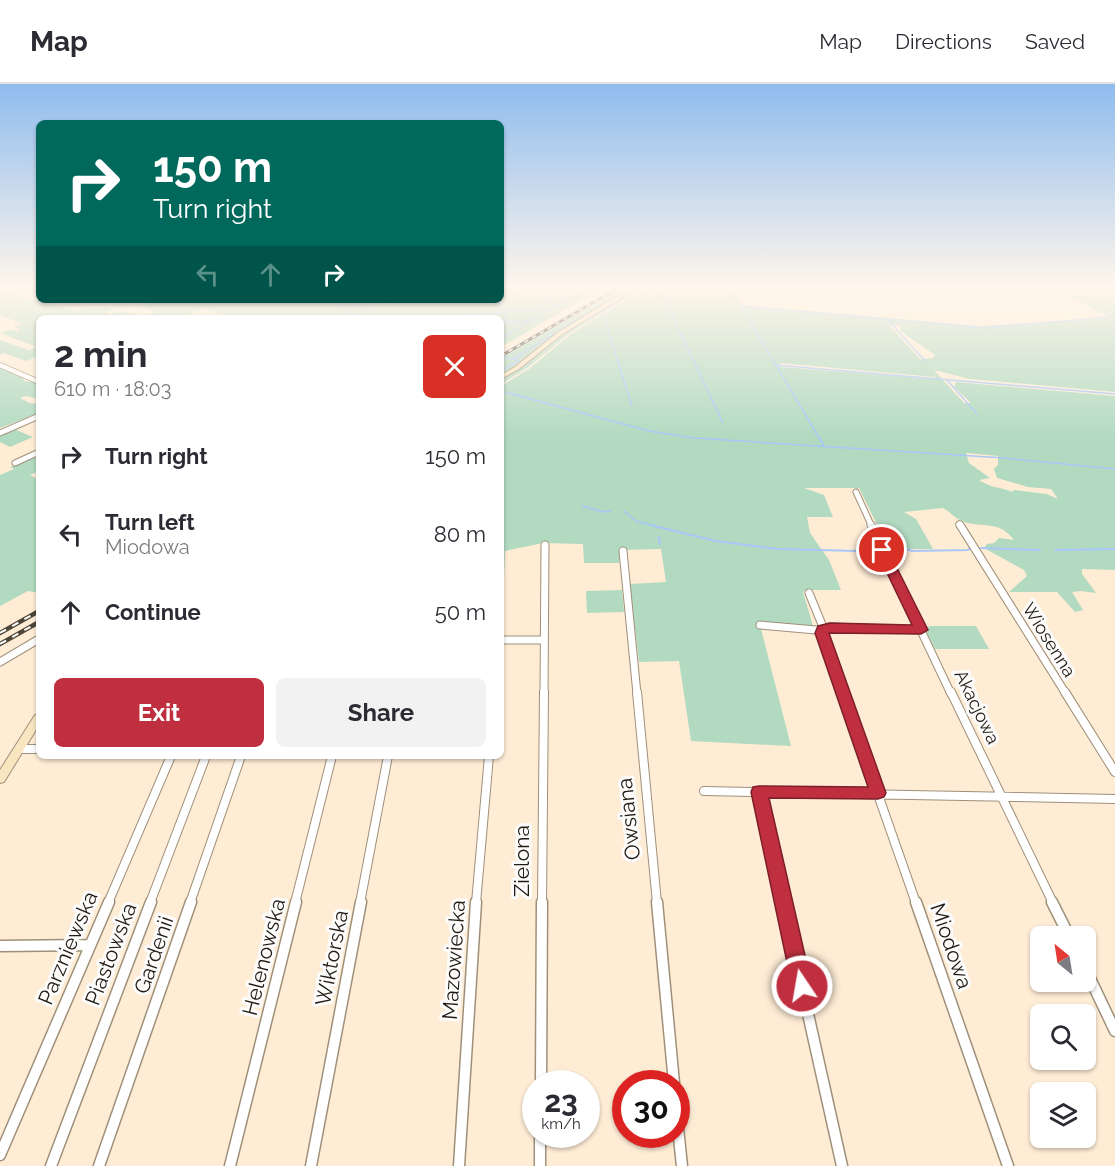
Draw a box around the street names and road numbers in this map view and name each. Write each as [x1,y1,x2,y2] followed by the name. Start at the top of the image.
[1018,599,1080,681] street label: Wiosenna
[950,666,1004,747] street label: Akacjowa
[612,777,645,861] street label: Owsiana
[509,825,534,897] street label: Zielona
[33,887,103,1008] street label: Parzniewska
[237,896,290,1018] street label: Helenowska
[80,899,141,1009] street label: Piastowska
[437,899,470,1021] street label: Mazowiecka
[925,900,978,992] street label: Miodowa
[310,908,353,1008] street label: Wiktorska
[129,913,178,997] street label: Gardenii

